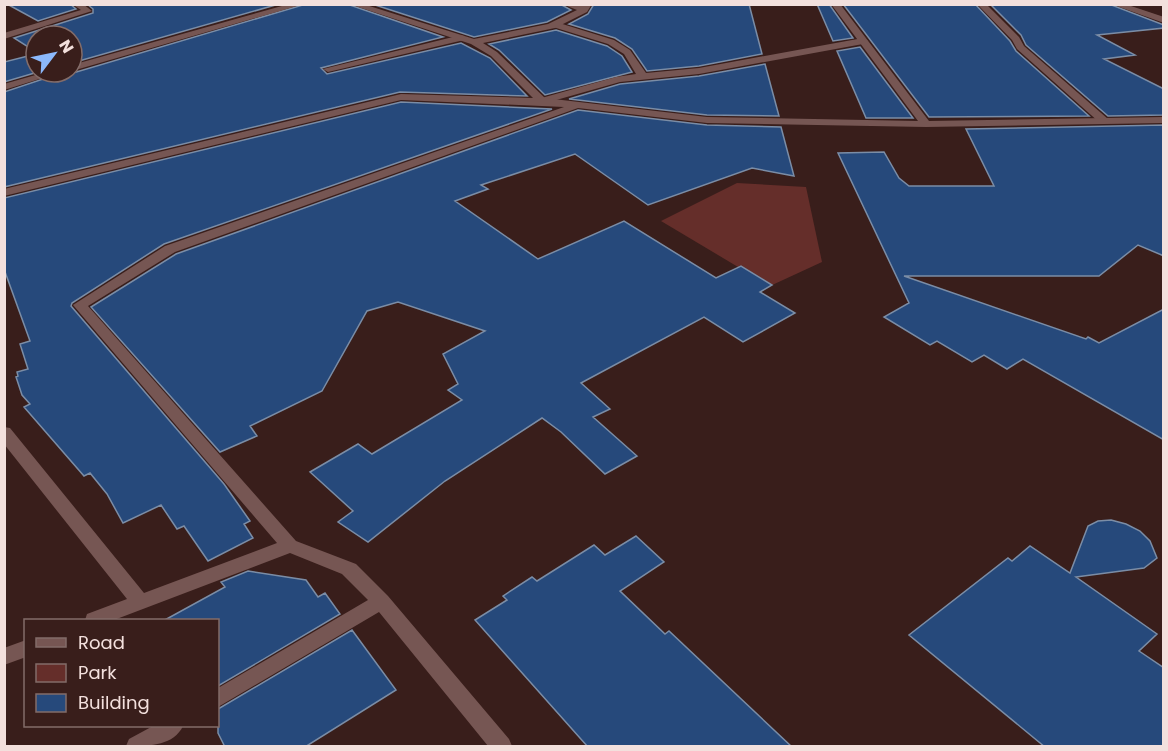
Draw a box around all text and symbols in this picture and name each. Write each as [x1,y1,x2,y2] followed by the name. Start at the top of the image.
[24,24,84,84] north arrow
[53,35,79,58] text: N
[24,619,219,727] legend
[78,630,125,655] text: Road
[78,660,117,685] text: Park
[78,690,150,715] text: Building

